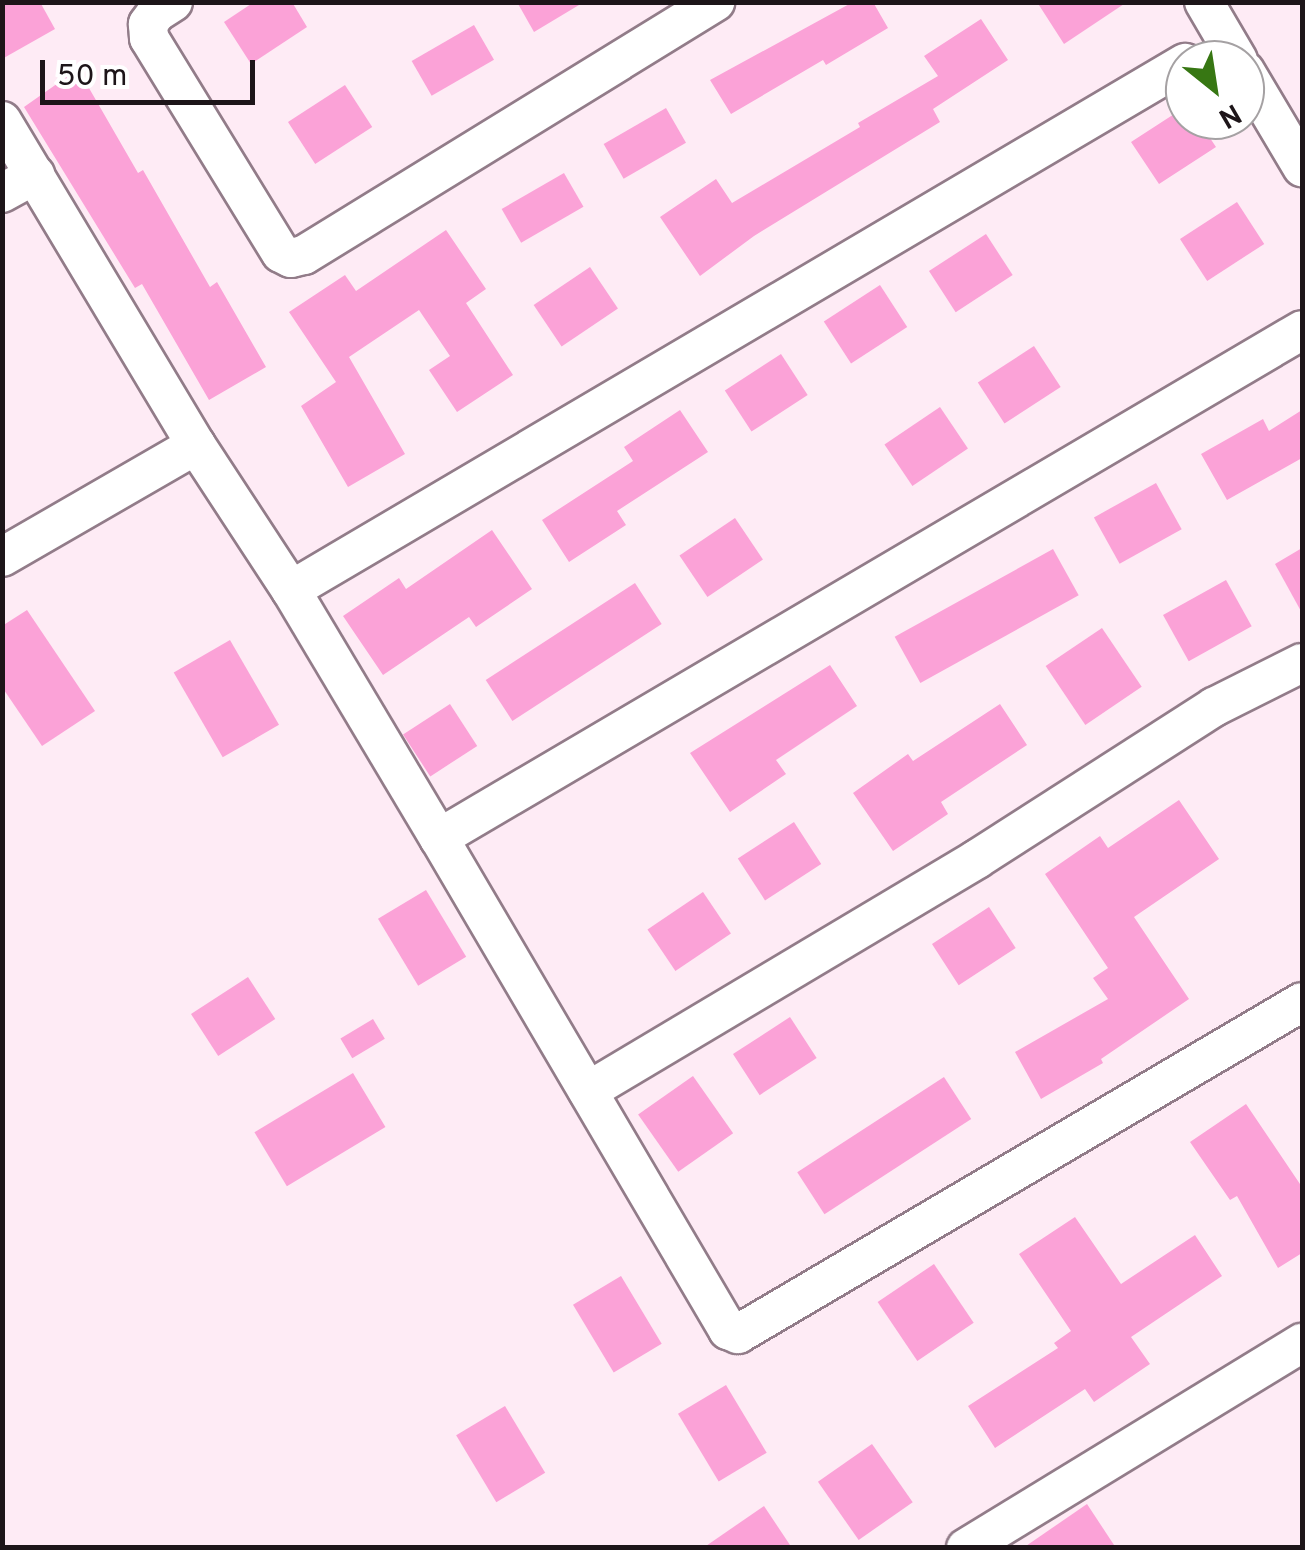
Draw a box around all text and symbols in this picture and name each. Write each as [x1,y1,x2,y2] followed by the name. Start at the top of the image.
[45,40,260,102] scale bar
[1165,40,1265,140] north arrow
[57,59,127,96] text: 50 m
[1211,94,1247,135] text: N

